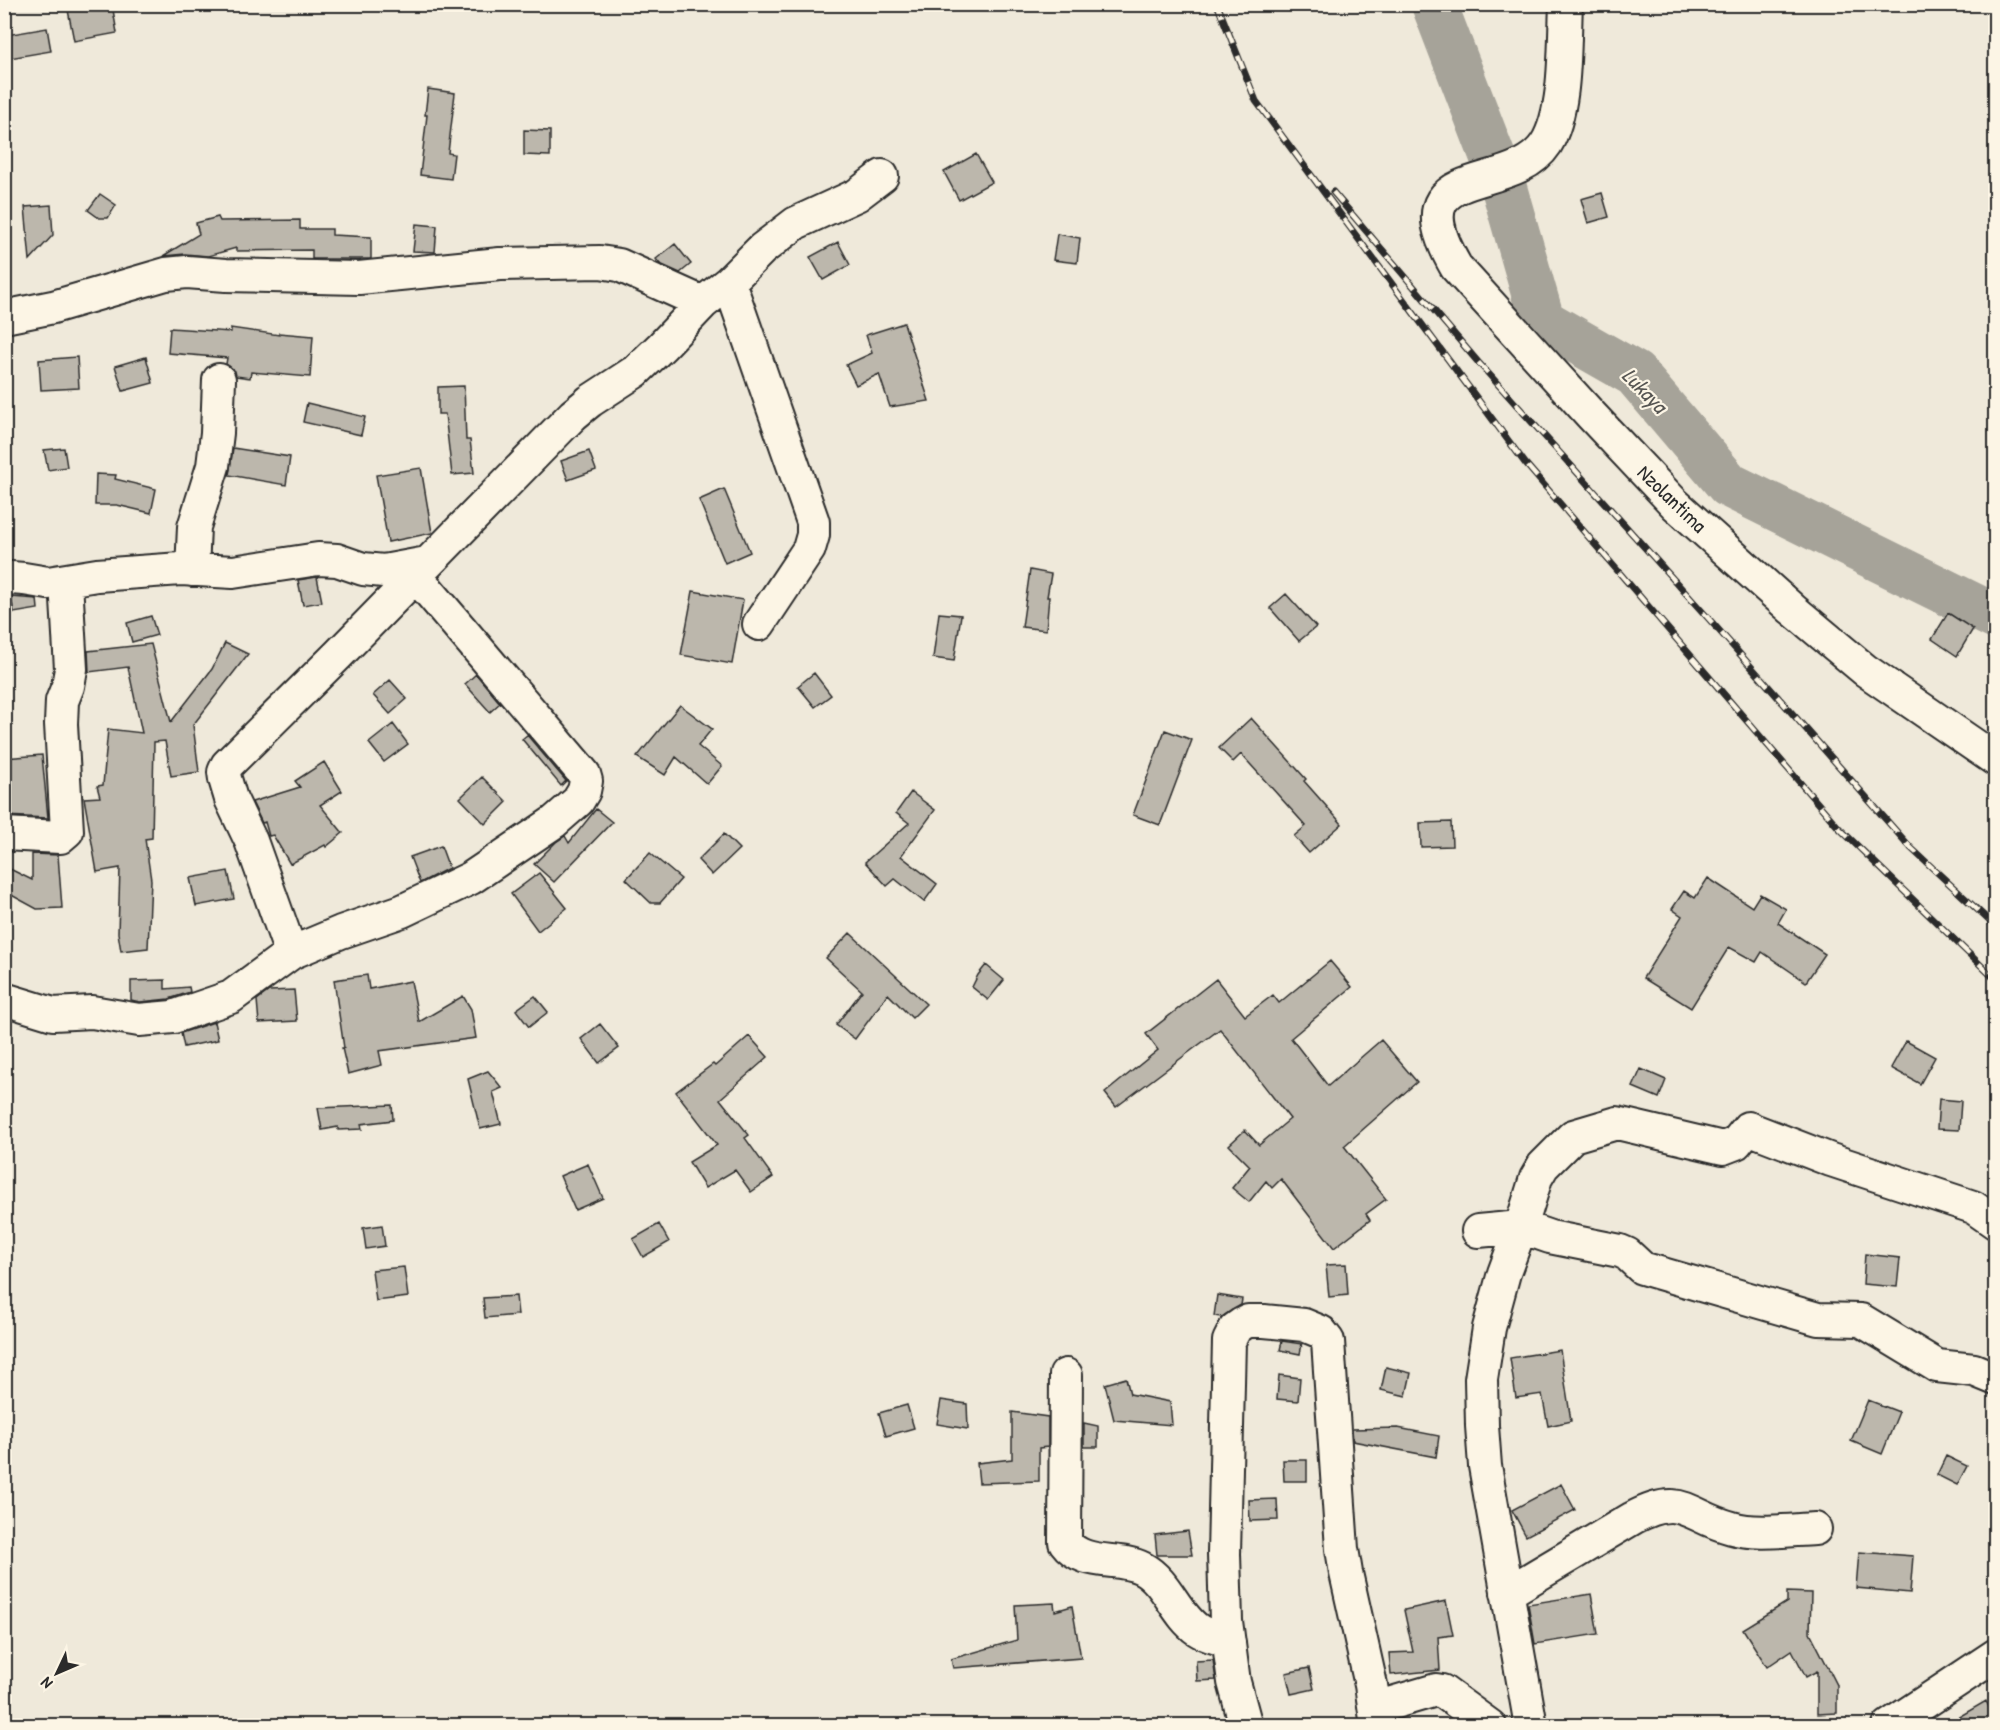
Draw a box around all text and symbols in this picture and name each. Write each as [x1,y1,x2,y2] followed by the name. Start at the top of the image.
[1616,361,1676,421] water label: Lukaya
[1631,458,1713,539] street label: Nzolantima
[27,1643,87,1703] north arrow
[35,1672,57,1694] text: N

